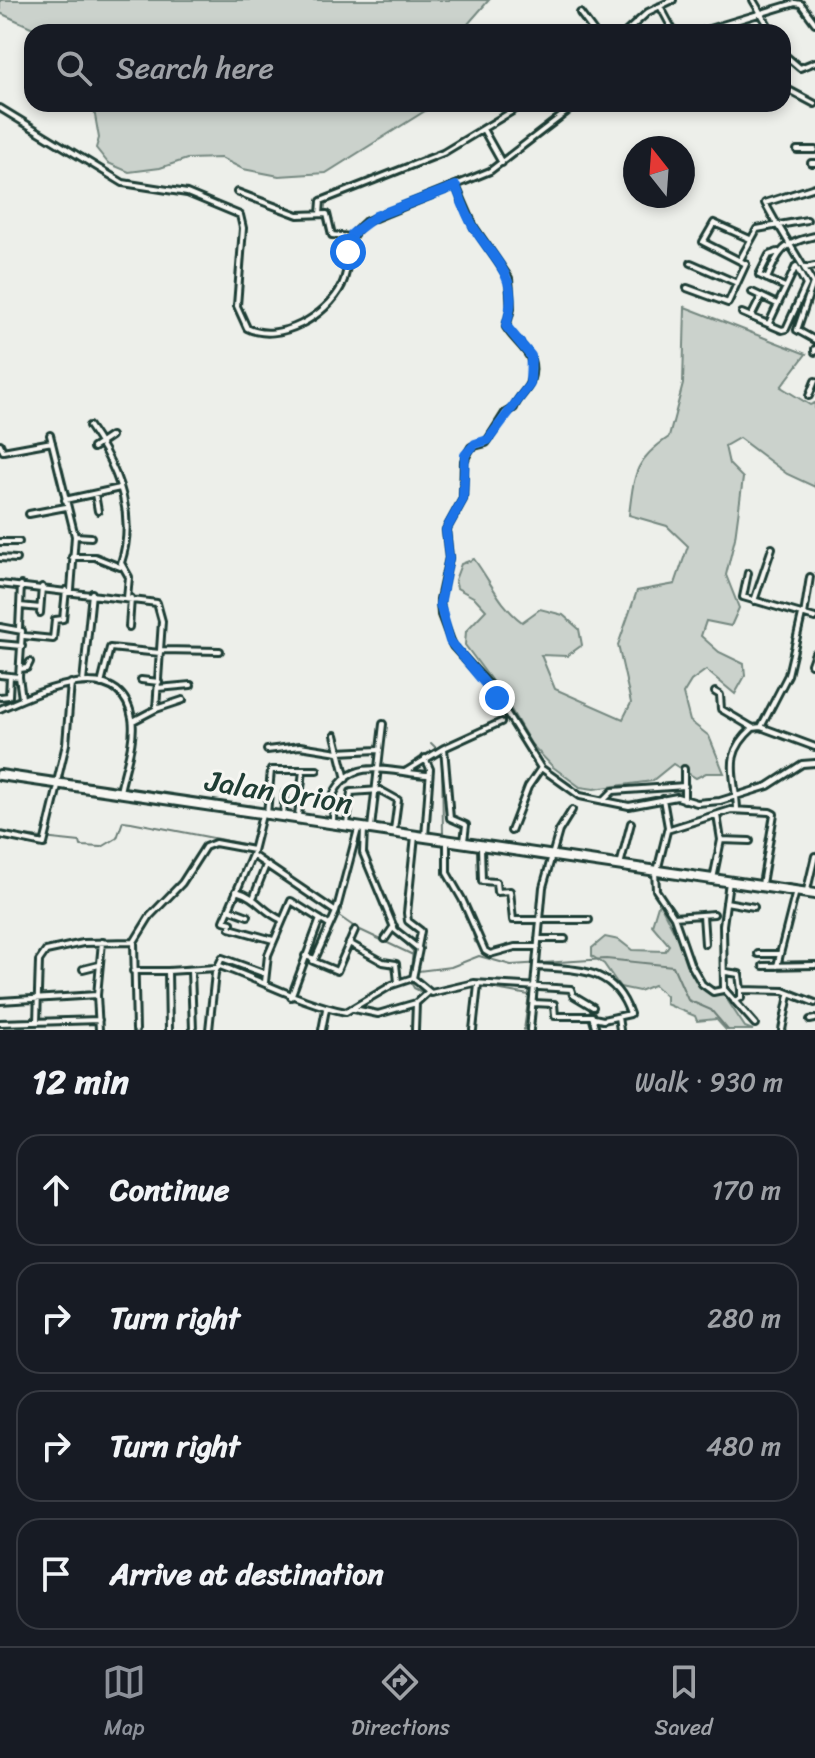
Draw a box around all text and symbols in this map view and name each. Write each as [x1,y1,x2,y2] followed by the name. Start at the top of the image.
[24,24,791,112] search box
[116,41,274,95] text: Search here
[52,46,96,90] icon: search
[623,136,695,208] north arrow
[330,234,366,270] route start
[479,680,515,716] route end
[201,754,356,830] street label: Jalan Orion
[32,1052,129,1112] text: 12 min
[635,1059,783,1105] text: Walk · 930 m
[110,1163,229,1217] text: Continue
[712,1167,781,1213] text: 170 m
[34,1168,78,1212] icon: ahead
[110,1291,240,1345] text: Turn right
[707,1295,781,1341] text: 280 m
[34,1296,78,1340] icon: right
[110,1419,240,1473] text: Turn right
[706,1423,781,1469] text: 480 m
[34,1424,78,1468] icon: right
[110,1547,384,1601] text: Arrive at destination
[34,1552,78,1596] icon: arrive
[102,1660,146,1747] tab: Map
[351,1660,450,1747] tab: Directions
[655,1660,713,1747] tab: Saved

